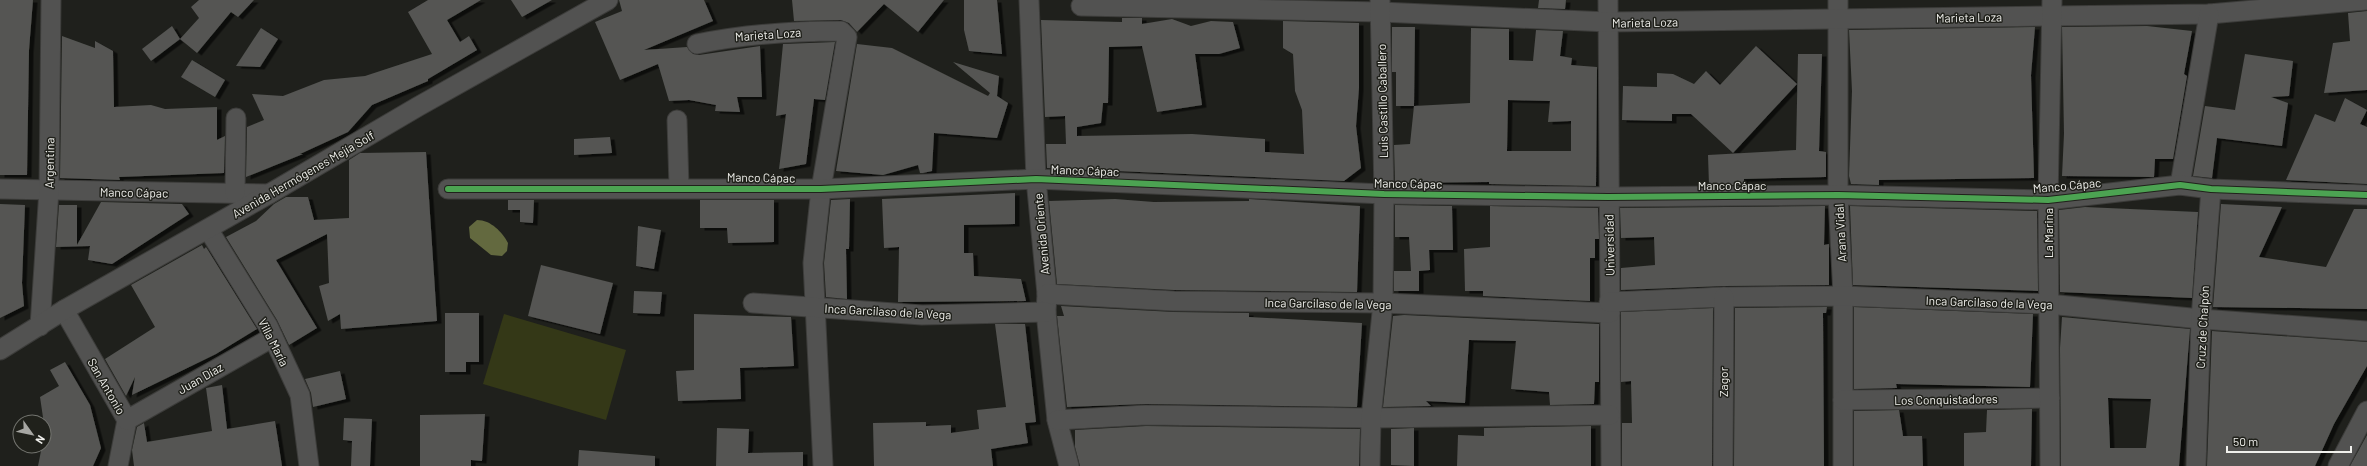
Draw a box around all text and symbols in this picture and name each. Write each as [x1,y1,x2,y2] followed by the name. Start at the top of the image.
[1936,9,2002,25] street label: Marieta Loza
[1612,14,1678,30] street label: Marieta Loza
[734,25,802,43] street label: Marieta Loza
[1374,44,1390,158] street label: Luis Castillo Caballero
[230,128,376,220] street label: Avenida Hermógenes Mejía Solf
[42,137,56,189] street label: Argentina
[1050,162,1120,178] street label: Manco Cápac
[727,169,795,185] street label: Manco Cápac
[1374,175,1442,191] street label: Manco Cápac
[2032,175,2102,195] street label: Manco Cápac
[1698,178,1766,192] street label: Manco Cápac
[100,184,168,200] street label: Manco Cápac
[1030,193,1052,275] street label: Avenida Oriente
[1831,204,1849,262] street label: Arana Vidal
[2041,208,2055,258] street label: La Marina
[1601,214,1617,276] street label: Universidad
[2193,285,2211,369] street label: Cruz de Chalpón
[1925,293,2053,311] street label: Inca Garcilaso de la Vega
[1264,295,1392,311] street label: Inca Garcilaso de la Vega
[824,301,952,321] street label: Inca Garcilaso de la Vega
[256,316,292,368] street label: Villa María
[85,355,129,417] street label: San Antonio
[175,359,225,397] street label: Juan Díaz
[1716,366,1730,397] street label: Zagor
[1894,391,1998,407] street label: Los Conquistadores
[12,414,52,454] north arrow
[2227,428,2351,454] scale bar
[33,433,48,446] text: N
[2233,434,2258,448] text: 50 m

